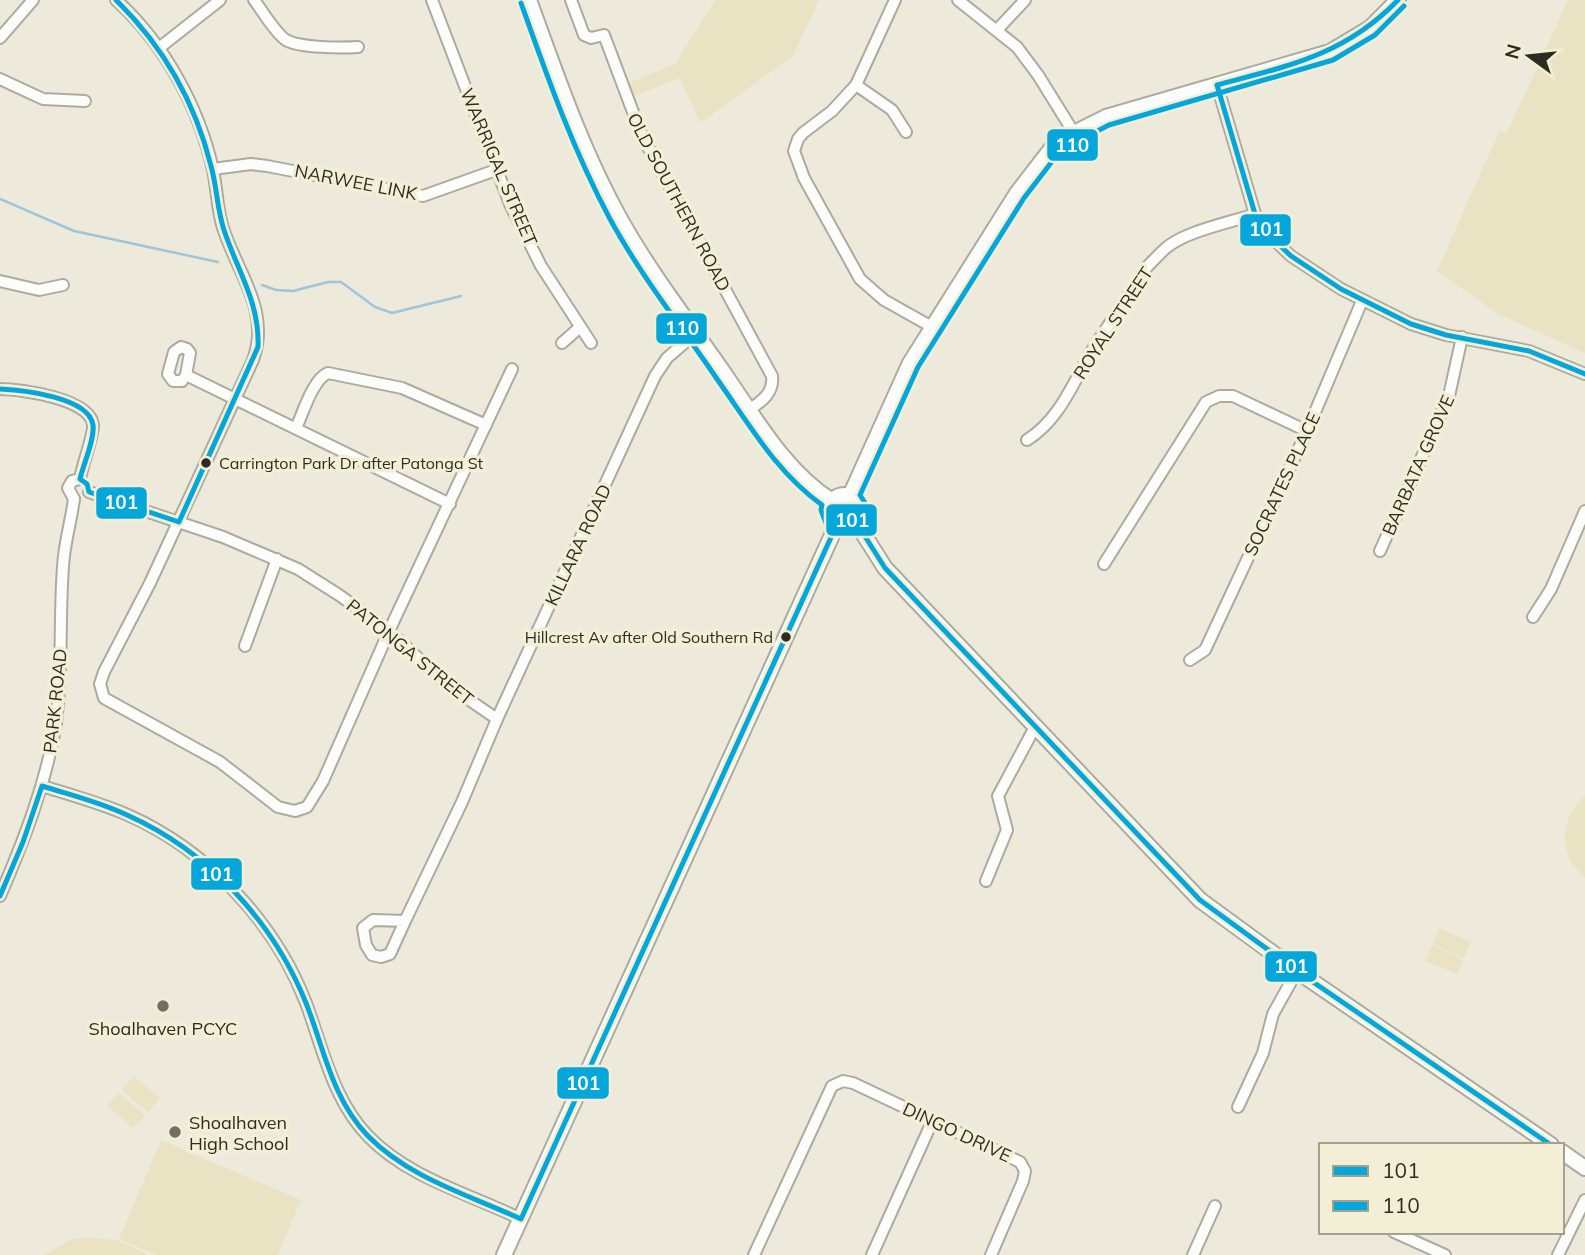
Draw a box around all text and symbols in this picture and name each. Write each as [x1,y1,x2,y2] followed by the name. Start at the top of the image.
[1494,21,1564,91] north arrow
[1499,42,1526,62] text: N
[455,85,543,249] street label: WARRIGAL STREET
[622,109,736,295] street label: OLD SOUTHERN ROAD
[1046,128,1099,162] line badge: 110
[1055,133,1089,157] text: 110
[293,159,420,205] street label: NARWEE LINK
[1239,213,1292,247] line badge: 101
[1249,217,1283,241] text: 101
[1068,263,1158,383] street label: ROYAL STREET
[655,312,708,345] line badge: 110
[665,316,699,340] text: 110
[1377,391,1459,539] street label: BARBATA GROVE
[1239,409,1325,559] street label: SOCRATES PLACE
[219,453,484,473] place label: Carrington Park Dr after Patonga St
[199,456,213,470] marker: Carrington Park Dr after Patonga St
[540,481,616,609] street label: KILLARA ROAD
[95,486,148,520] line badge: 101
[104,490,138,514] text: 101
[825,503,878,537] line badge: 101
[835,508,869,532] text: 101
[342,594,478,710] street label: PATONGA STREET
[525,627,773,647] place label: Hillcrest Av after Old Southern Rd
[779,630,793,644] marker: Hillcrest Av after Old Southern Rd
[38,648,72,754] street label: PARK ROAD
[190,857,243,891] line badge: 101
[199,862,233,886] text: 101
[1264,950,1318,983] line badge: 101
[1274,954,1308,978] text: 101
[155,998,171,1014] marker: Shoalhaven PCYC
[89,1017,237,1040] place label: Shoalhaven PCYC
[556,1066,610,1100] line badge: 101
[566,1071,600,1095] text: 101
[899,1097,1015,1167] street label: DINGO DRIVE
[189,1111,289,1155] place label: Shoalhaven High School
[167,1124,183,1140] marker: Shoalhaven High School
[1319,1143,1564,1234] legend
[1382,1157,1420,1183] text: 101
[1382,1192,1420,1218] text: 110

